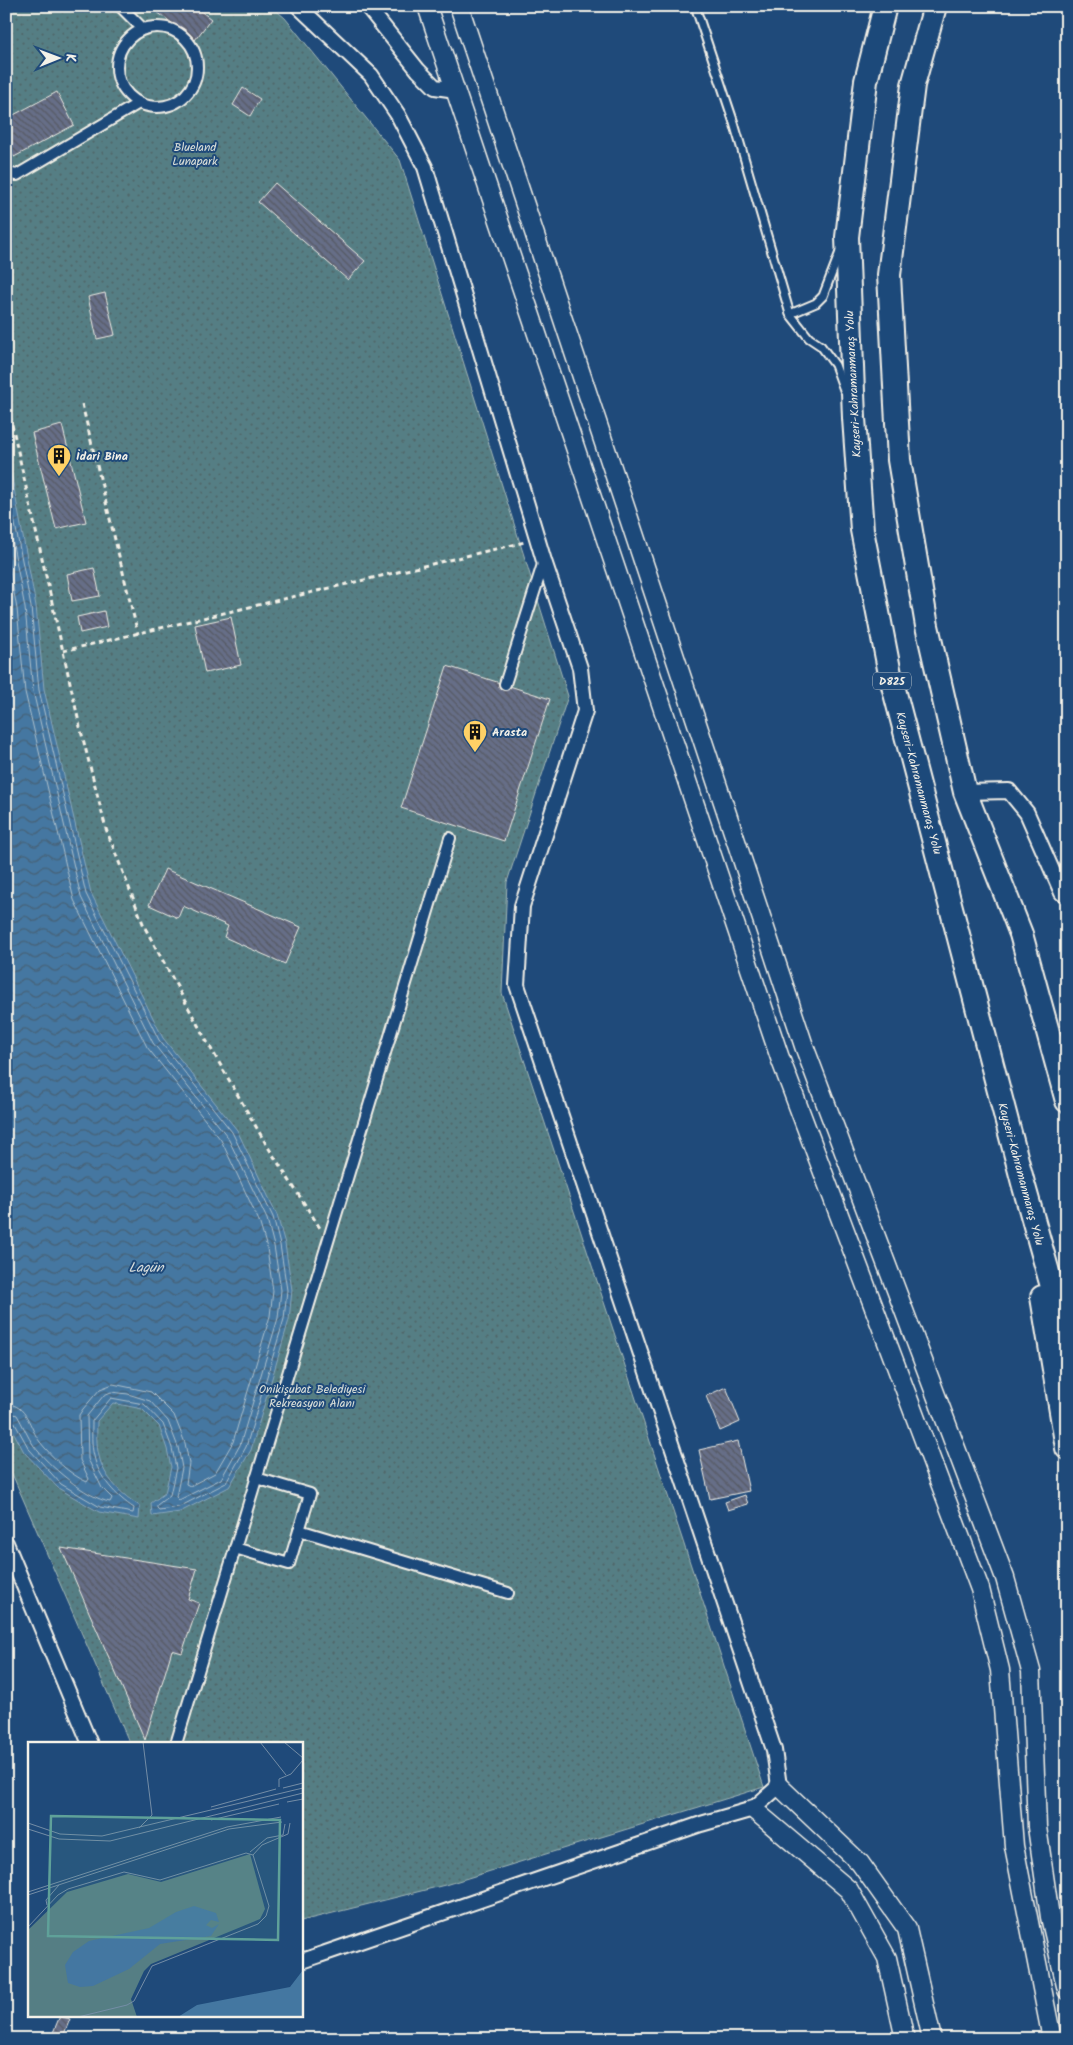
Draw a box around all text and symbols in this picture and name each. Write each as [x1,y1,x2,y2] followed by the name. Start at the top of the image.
[32,32,82,82] north arrow
[59,53,81,63] text: K
[172,138,218,171] park label: Blueland Lunapark
[840,310,867,458] street label: Kayseri-Kahramanmaraş Yolu
[46,443,72,477] building icon: İdari Bina
[76,447,128,466] place label: İdari Bina
[873,672,911,689] road number: D825
[890,710,947,857] street label: Kayseri-Kahramanmaraş Yolu
[462,719,488,753] building icon: Arasta
[492,723,527,742] place label: Arasta
[992,1101,1049,1248] street label: Kayseri-Kahramanmaraş Yolu
[128,1257,165,1279] water label: Lagün
[259,1380,366,1413] park label: Onikişubat Belediyesi Rekreasyon Alanı
[28,1742,302,2018] inset map

